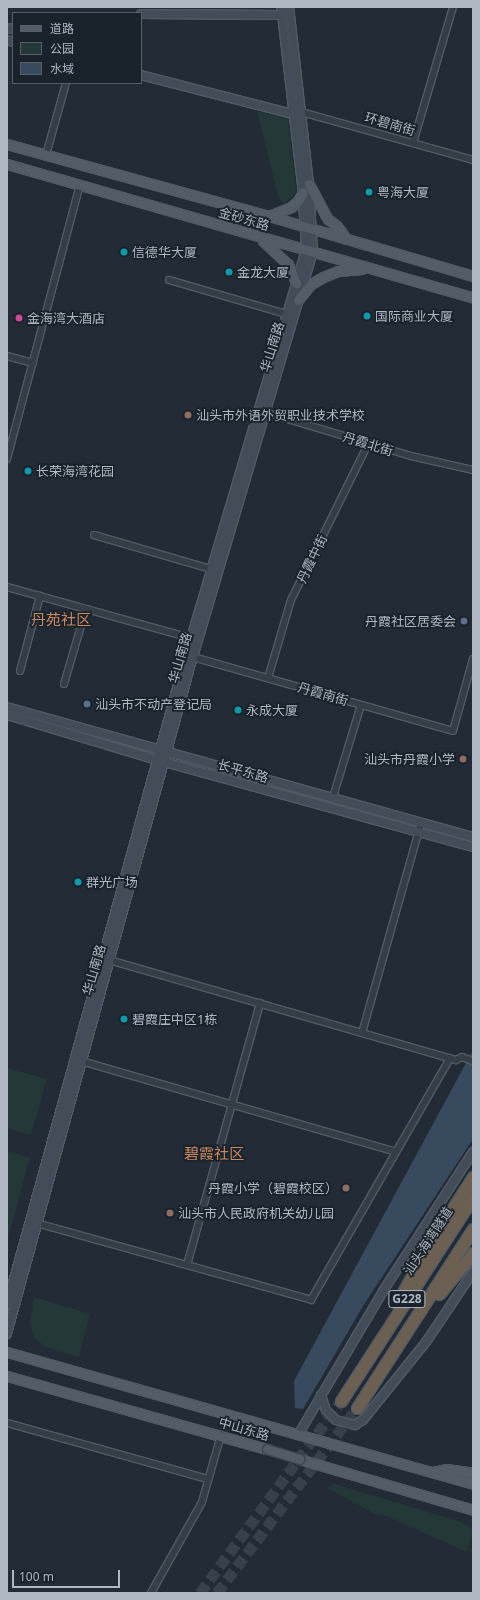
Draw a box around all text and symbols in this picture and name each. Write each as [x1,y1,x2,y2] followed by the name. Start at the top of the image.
[12,12,142,84] legend
[50,20,74,37] text: 道路
[50,40,74,57] text: 公园
[50,60,74,77] text: 水域
[363,109,417,139] street label: 环碧南街
[377,184,429,200] place label: 粤海大厦
[364,187,374,197] marker: 粤海大厦
[217,204,271,234] street label: 金砂东路
[132,244,197,260] place label: 信德华大厦
[119,247,129,257] marker: 信德华大厦
[237,264,289,280] place label: 金龙大厦
[224,267,234,277] marker: 金龙大厦
[375,308,453,324] place label: 国际商业大厦
[27,310,105,326] place label: 金海湾大酒店
[362,311,372,321] marker: 国际商业大厦
[14,313,24,323] marker: 金海湾大酒店
[257,320,287,374] street label: 华山南路
[196,407,365,423] place label: 汕头市外语外贸职业技术学校
[183,410,193,420] marker: 汕头市外语外贸职业技术学校
[341,429,395,459] street label: 丹霞北街
[36,463,114,479] place label: 长荣海湾花园
[23,466,33,476] marker: 长荣海湾花园
[294,532,330,586] street label: 丹霞中街
[31,611,91,629] district label: 丹苑社区
[365,613,456,629] place label: 丹霞社区居委会
[459,616,469,626] marker: 丹霞社区居委会
[165,631,195,685] street label: 华山南路
[296,679,350,709] street label: 丹霞南街
[95,696,212,712] place label: 汕头市不动产登记局
[82,699,92,709] marker: 汕头市不动产登记局
[246,702,298,718] place label: 永成大厦
[233,705,243,715] marker: 永成大厦
[364,751,455,767] place label: 汕头市丹霞小学
[458,754,468,764] marker: 汕头市丹霞小学
[216,756,270,786] street label: 长平东路
[86,874,138,890] place label: 群光广场
[73,877,83,887] marker: 群光广场
[79,943,109,997] street label: 华山南路
[132,1011,217,1027] place label: 碧霞庄中区1栋
[119,1014,129,1024] marker: 碧霞庄中区1栋
[184,1145,244,1163] district label: 碧霞社区
[208,1180,338,1196] place label: 丹霞小学（碧霞校区）
[341,1183,351,1193] marker: 丹霞小学（碧霞校区）
[400,1204,456,1278] street label: 汕头海湾隧道
[178,1205,334,1221] place label: 汕头市人民政府机关幼儿园
[165,1208,175,1218] marker: 汕头市人民政府机关幼儿园
[388,1289,426,1309] road number: G228
[217,1414,271,1444] street label: 中山东路
[14,1562,122,1588] scale bar
[19,1568,54,1585] text: 100 m

